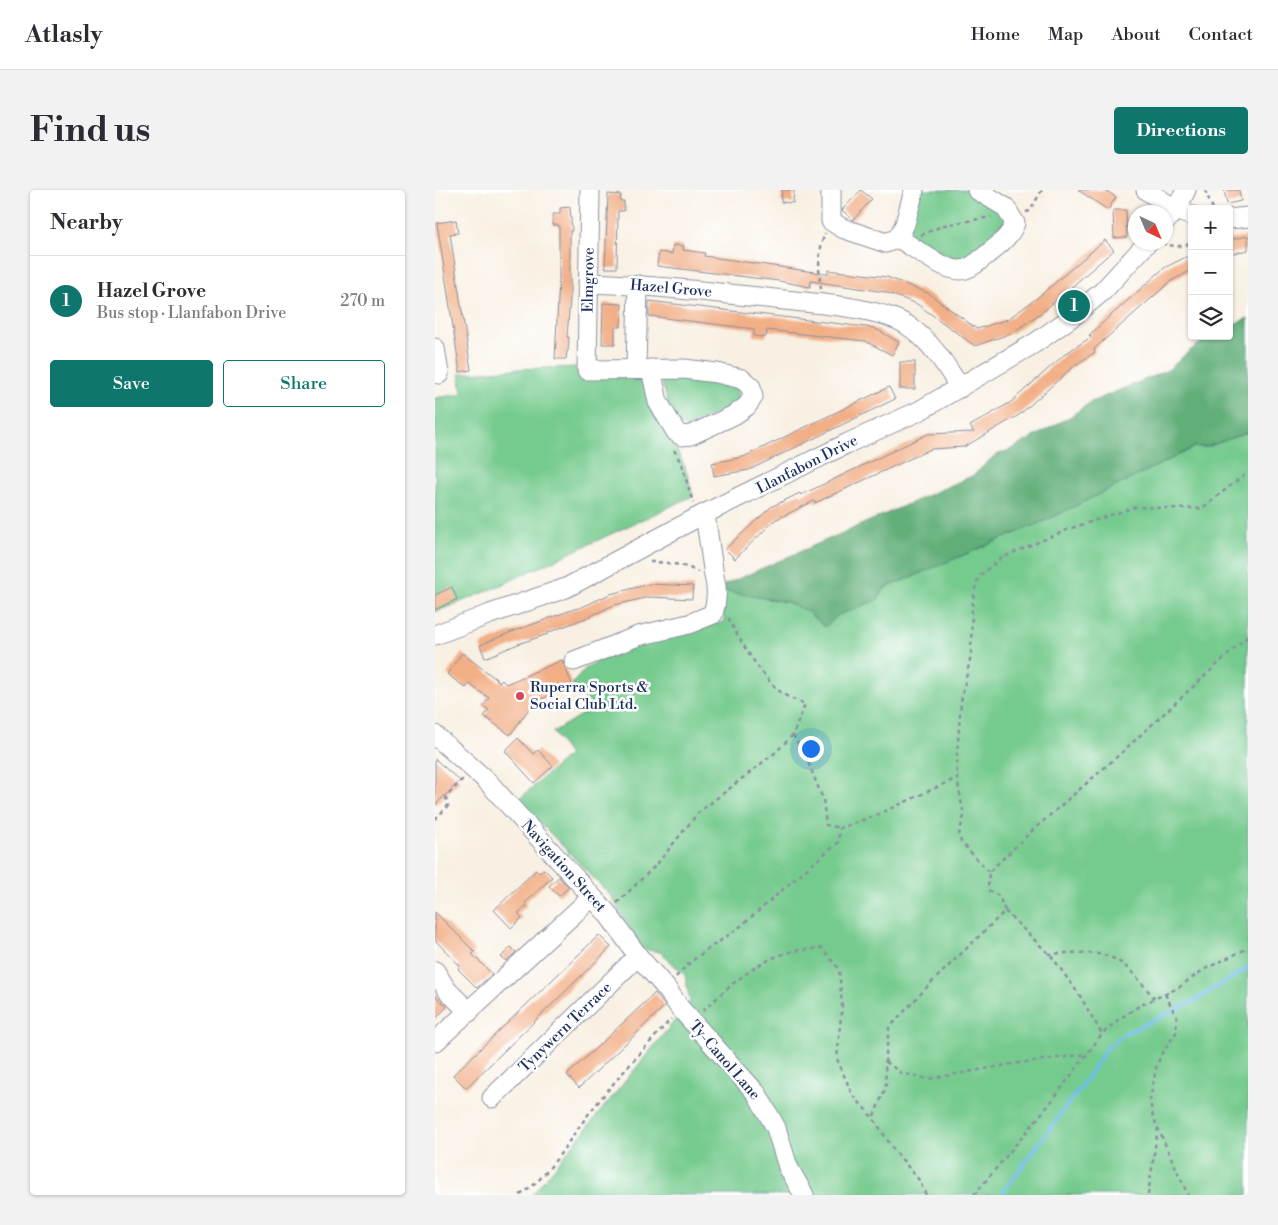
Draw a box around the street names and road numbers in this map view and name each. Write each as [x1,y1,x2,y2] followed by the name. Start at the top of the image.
[578,247,599,313] street label: Elmgrove
[629,275,713,302] street label: Hazel Grove
[753,431,861,498] street label: Llanfabon Drive
[517,816,611,917] street label: Navigation Street
[515,978,616,1077] street label: Tynywern Terrace
[685,1017,764,1104] street label: Ty-Canol Lane

